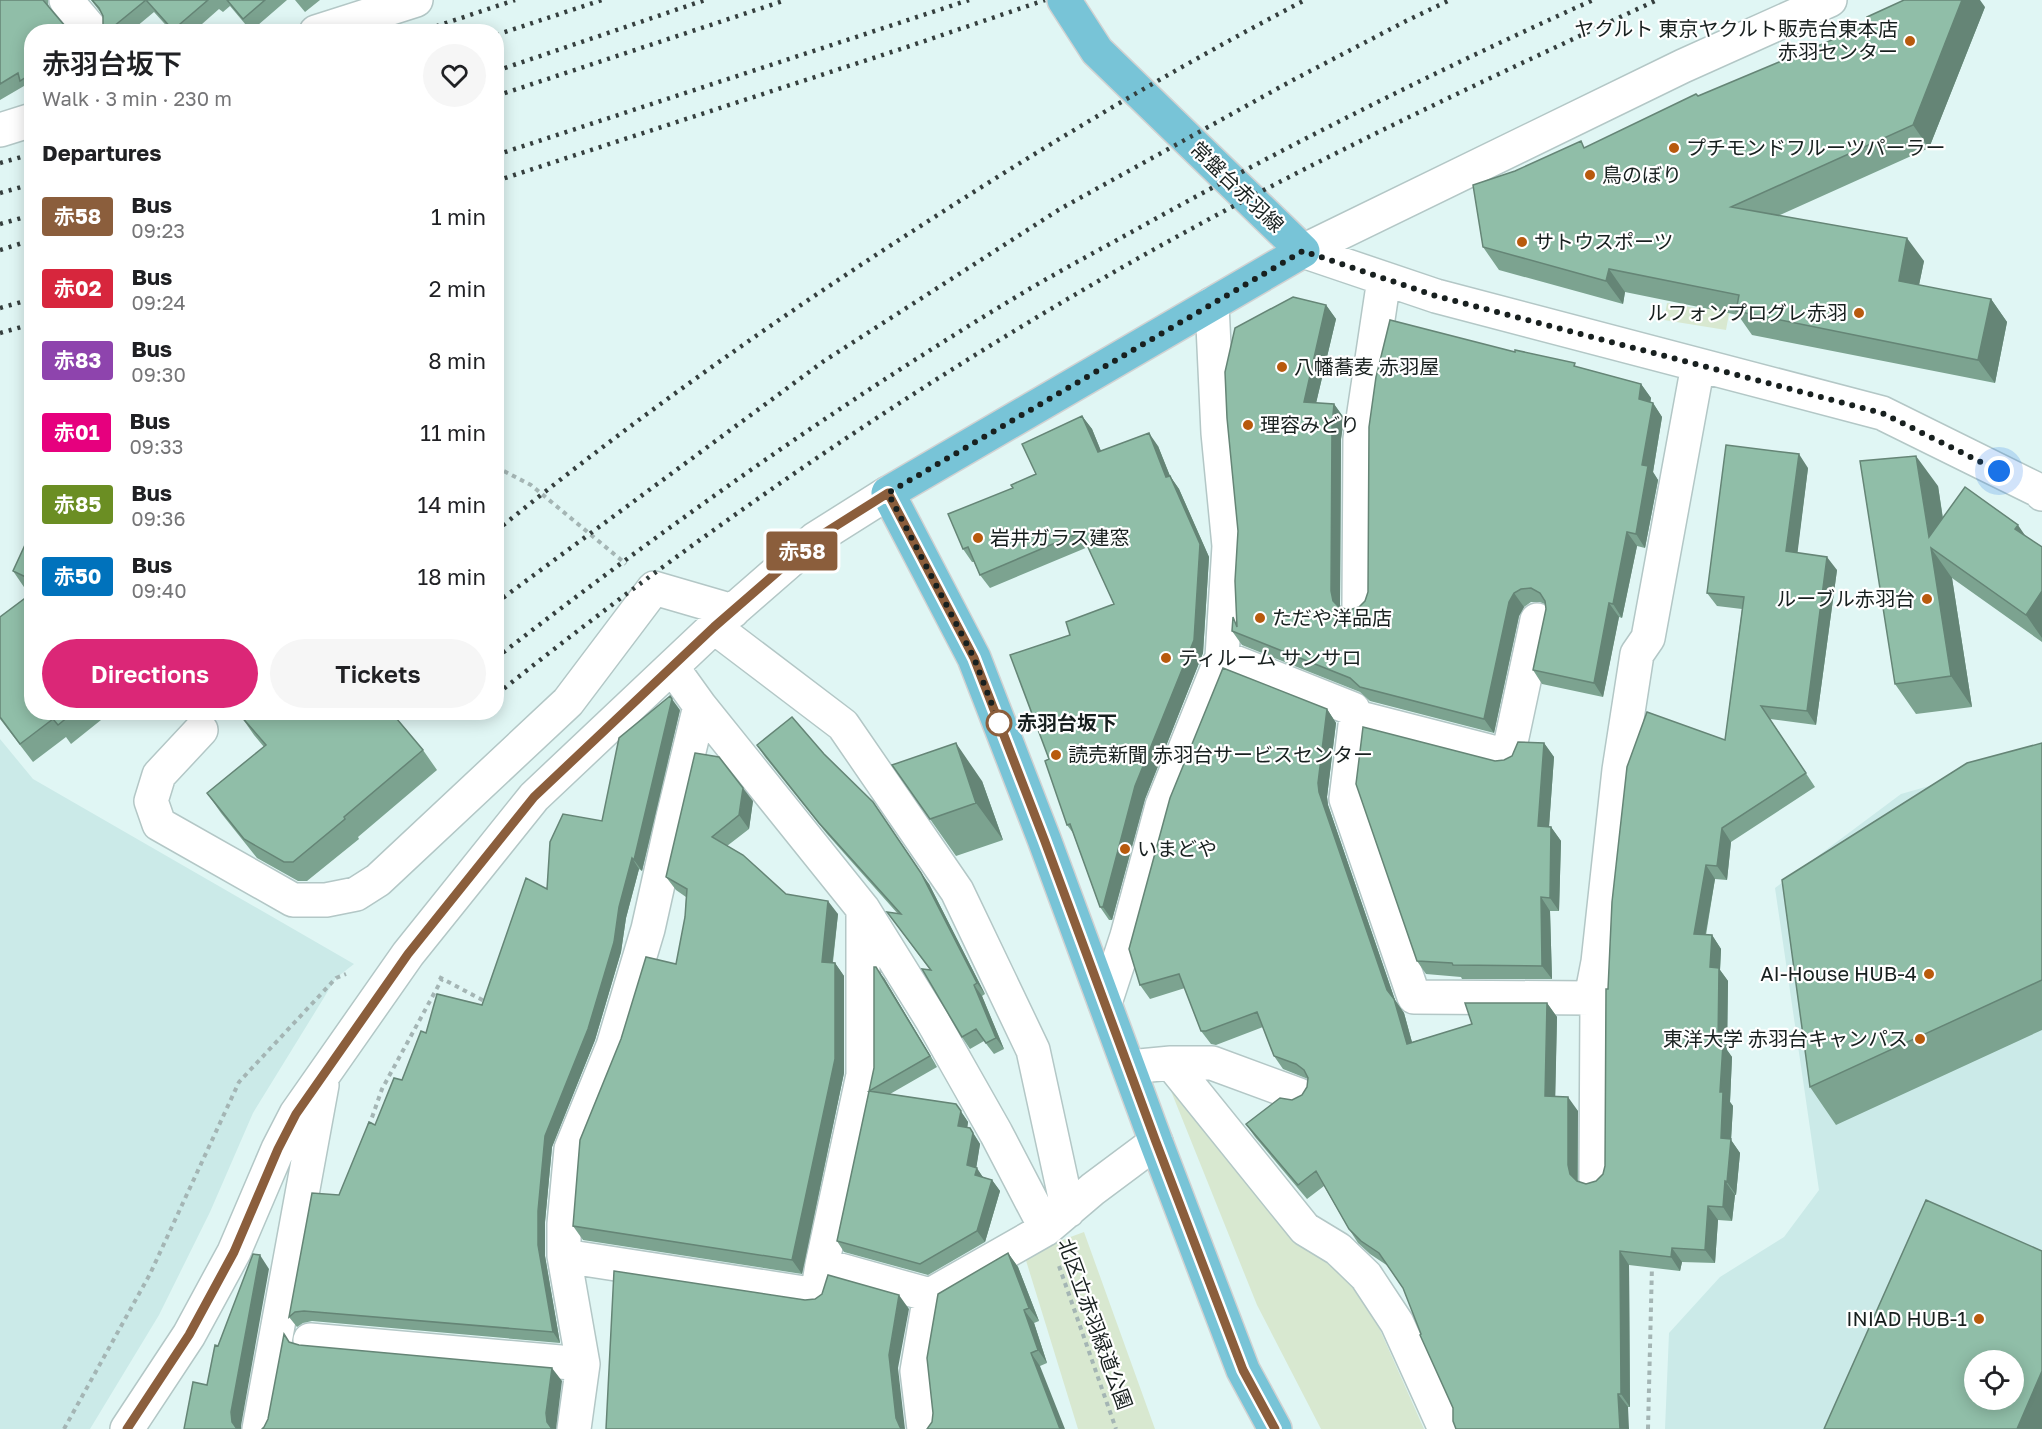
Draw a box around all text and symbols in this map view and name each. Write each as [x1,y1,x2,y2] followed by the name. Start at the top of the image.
[1574,16,1898,63] place label: ヤクルト 東京ヤクルト販売台東本店 赤羽センター
[1903,34,1917,48] marker: ヤクルト 東京ヤクルト販売台東本店 赤羽センター
[423,44,486,107] button: heart
[42,47,182,80] text: 赤羽台坂下
[42,86,232,110] text: Walk · 3 min · 230 m
[1686,135,1946,159] place label: プチモンドフルーツパーラー
[1186,136,1289,237] street label: 常盤台赤羽線
[42,139,161,166] text: Departures
[1667,141,1681,155] marker: プチモンドフルーツパーラー
[1602,162,1682,186] place label: 鳥のぼり
[1583,168,1597,182] marker: 鳥のぼり
[131,191,172,218] text: Bus
[54,203,101,229] text: 赤58
[431,203,486,230] text: 1 min
[131,218,185,242] text: 09:23
[1534,229,1674,253] place label: サトウスポーツ
[1515,235,1529,249] marker: サトウスポーツ
[131,263,172,290] text: Bus
[54,275,101,301] text: 赤02
[429,275,486,302] text: 2 min
[131,290,186,314] text: 09:24
[1648,300,1847,324] place label: ルフォンプログレ赤羽
[1852,306,1866,320] marker: ルフォンプログレ赤羽
[131,335,172,362] text: Bus
[54,347,101,373] text: 赤83
[428,347,486,374] text: 8 min
[1294,354,1439,378] place label: 八幡蕎麦 赤羽屋
[1275,360,1289,374] marker: 八幡蕎麦 赤羽屋
[131,362,186,386] text: 09:30
[129,407,170,434] text: Bus
[1260,412,1360,436] place label: 理容みどり
[1241,418,1255,432] marker: 理容みどり
[54,419,99,445] text: 赤01
[420,419,486,446] text: 11 min
[129,434,183,458] text: 09:33
[1984,456,2014,486] your location
[131,479,172,506] text: Bus
[54,491,101,517] text: 赤85
[418,491,486,518] text: 14 min
[131,506,186,530] text: 09:36
[990,525,1130,549] place label: 岩井ガラス建窓
[971,531,985,545] marker: 岩井ガラス建窓
[768,532,836,570] line badge: 赤58
[778,538,826,564] text: 赤58
[131,551,172,578] text: Bus
[54,563,101,589] text: 赤50
[418,563,486,590] text: 18 min
[131,578,187,602] text: 09:40
[1776,586,1915,610] place label: ルーブル赤羽台
[1920,592,1934,606] marker: ルーブル赤羽台
[1272,605,1392,629] place label: ただや洋品店
[1253,611,1267,625] marker: ただや洋品店
[42,639,258,708] button: Directions
[270,639,486,708] button: Tickets
[1178,645,1361,669] place label: ティルーム サンサロ
[1159,651,1173,665] marker: ティルーム サンサロ
[986,710,1012,736] marker: 赤羽台坂下
[1017,710,1117,734] place label: 赤羽台坂下
[1068,742,1373,766] place label: 読売新聞 赤羽台サービスセンター
[1049,748,1063,762] marker: 読売新聞 赤羽台サービスセンター
[1137,836,1217,860] place label: いまどや
[1118,842,1132,856] marker: いまどや
[1760,961,1917,985] place label: AI-House HUB-4
[1922,967,1936,981] marker: AI-House HUB-4
[1663,1026,1908,1050] place label: 東洋大学 赤羽台キャンパス
[1913,1032,1927,1046] marker: 東洋大学 赤羽台キャンパス
[1054,1235,1138,1412] street label: 北区立赤羽緑道公園
[1846,1306,1967,1330] place label: INIAD HUB-1
[1972,1312,1986,1326] marker: INIAD HUB-1
[1964,1350,2024,1410] map controls
[1964,1350,2024,1410] button: locate

